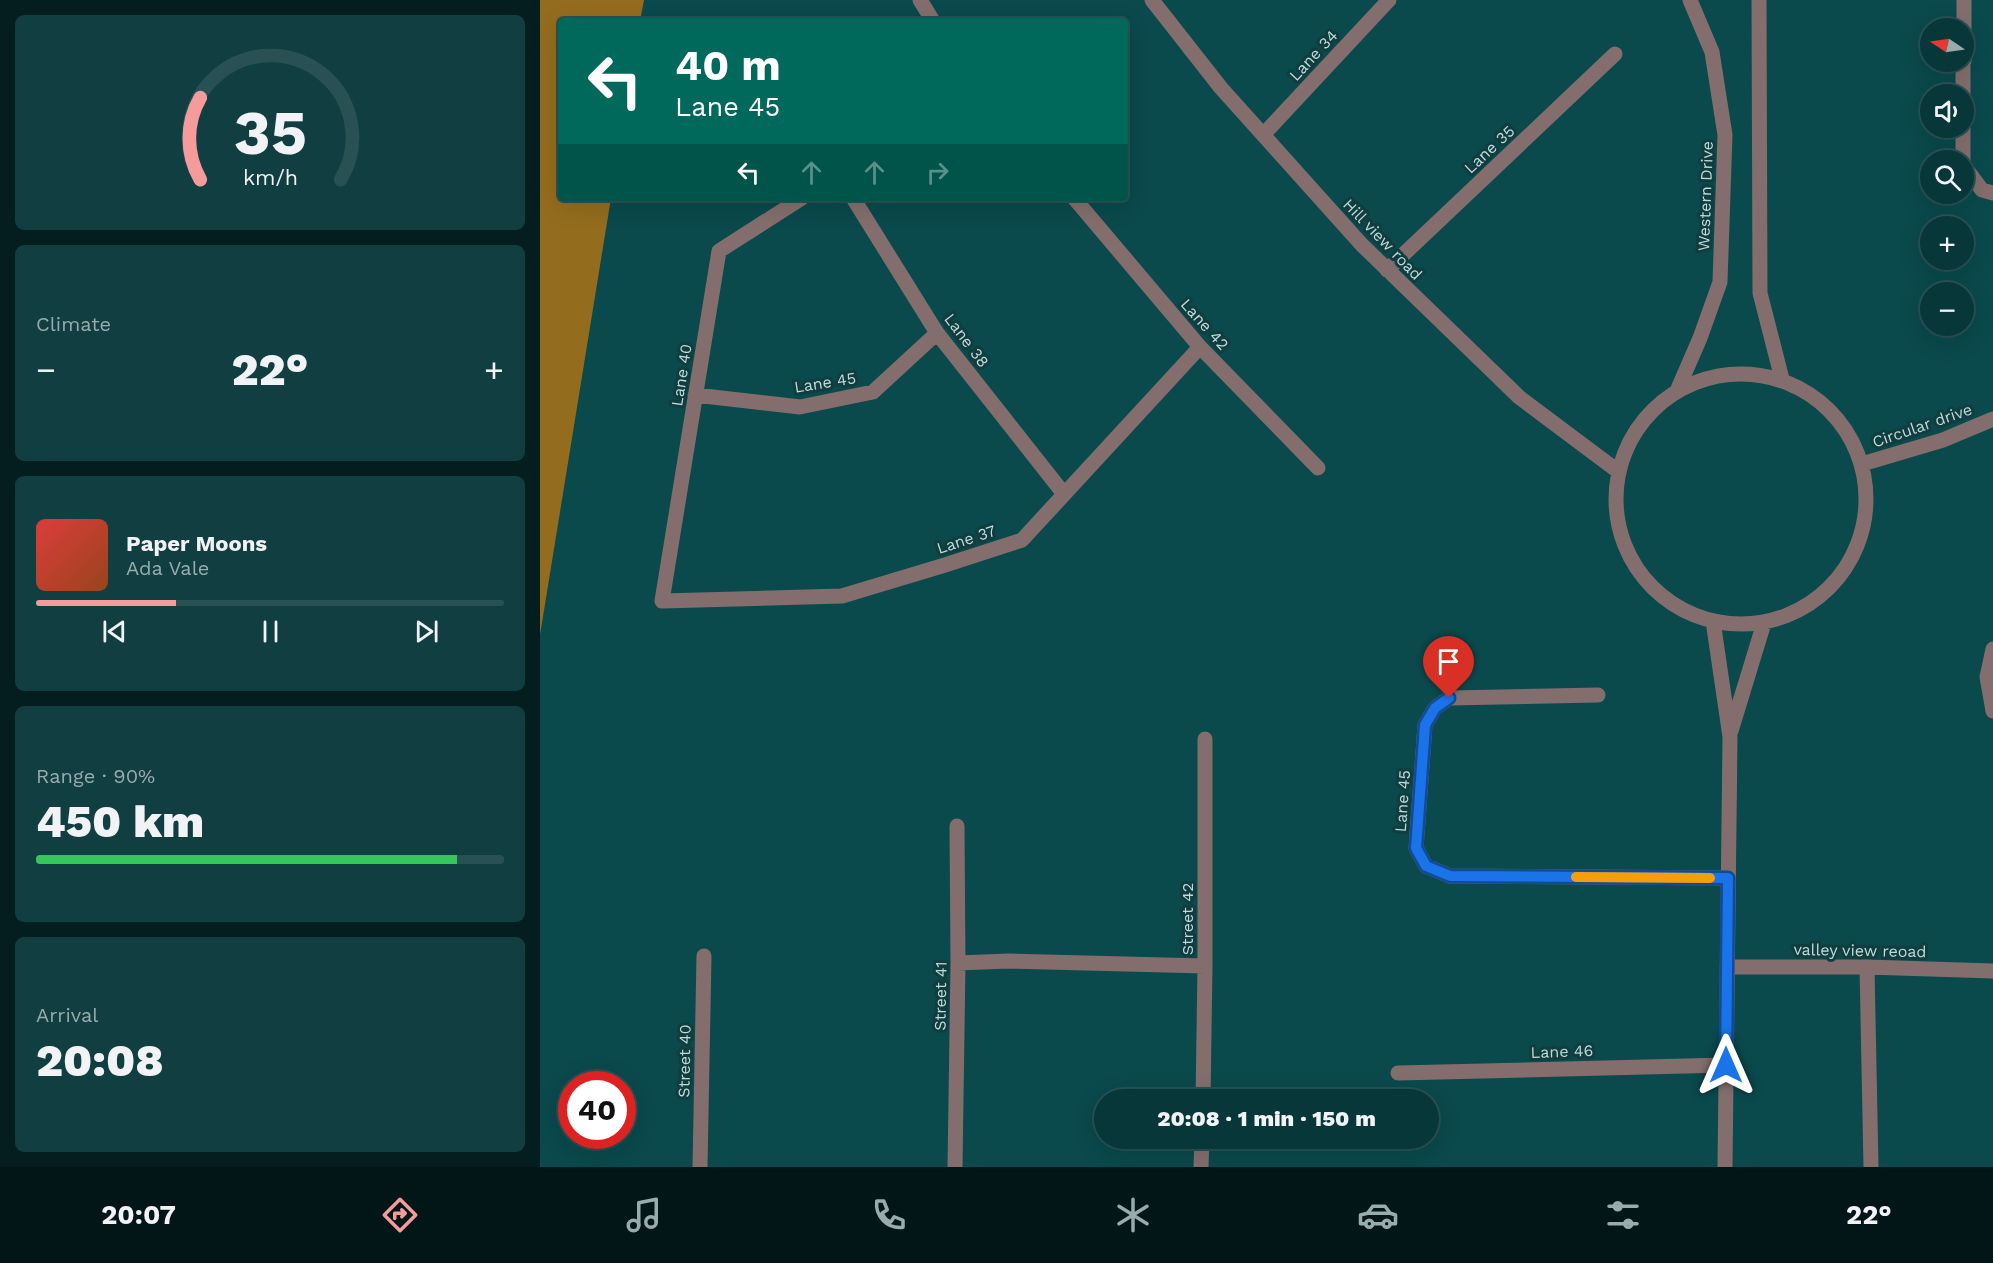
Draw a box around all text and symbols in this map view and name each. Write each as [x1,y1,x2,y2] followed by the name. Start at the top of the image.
[1920,18,1974,72] north arrow
[1920,18,1974,336] map controls
[1285,26,1342,85] street label: Lane 34
[675,41,781,90] text: 40 m
[576,42,654,120] icon: left
[1920,84,1974,138] button: sound
[675,91,780,123] text: Lane 45
[233,96,307,169] text: 35
[1460,121,1518,177] street label: Lane 35
[1694,141,1717,251] street label: Western Drive
[1920,150,1974,204] button: search
[732,156,765,189] icon: left
[795,156,828,189] icon: ahead
[858,156,891,189] icon: ahead
[921,156,954,189] icon: right
[242,165,298,190] text: km/h
[1339,195,1426,284] street label: Hill view road
[1920,216,1974,270] button: +
[1920,282,1974,336] button: −
[1177,295,1233,354] street label: Lane 42
[940,310,993,371] street label: Lane 38
[36,312,111,336] text: Climate
[232,343,308,396] text: 22°
[667,343,696,408] street label: Lane 40
[36,350,56,389] text: −
[484,350,504,389] text: +
[793,368,857,397] street label: Lane 45
[1870,400,1975,451] street label: Circular drive
[934,521,998,558] street label: Lane 37
[126,531,267,556] text: Paper Moons
[126,556,209,580] text: Ada Vale
[98,615,131,648] icon: previous
[254,615,287,648] icon: pause
[410,615,443,648] icon: next
[1423,636,1474,698] pin
[1432,645,1465,678] icon: arrive
[36,764,155,788] text: Range · 90%
[1391,769,1414,833] street label: Lane 45
[36,795,204,848] text: 450 km
[1178,883,1197,955] street label: Street 42
[1793,940,1927,961] street label: valley view reoad
[930,961,951,1031] street label: Street 41
[36,1003,98,1027] text: Arrival
[674,1024,695,1098] street label: Street 40
[1694,1033,1758,1097] position arrow
[36,1034,164,1087] text: 20:08
[1530,1041,1594,1062] street label: Lane 46
[558,1071,636,1149] speed limit sign: 40
[1157,1106,1376,1131] text: 20:08 · 1 min · 150 m
[379,1194,421,1236] icon: directions
[623,1194,665,1236] icon: music
[868,1194,910,1236] icon: phone
[1112,1194,1154,1236] icon: climate
[1357,1194,1399,1236] icon: car
[1602,1194,1644,1236] icon: filters
[101,1199,176,1231] text: 20:07
[1846,1199,1892,1231] text: 22°

